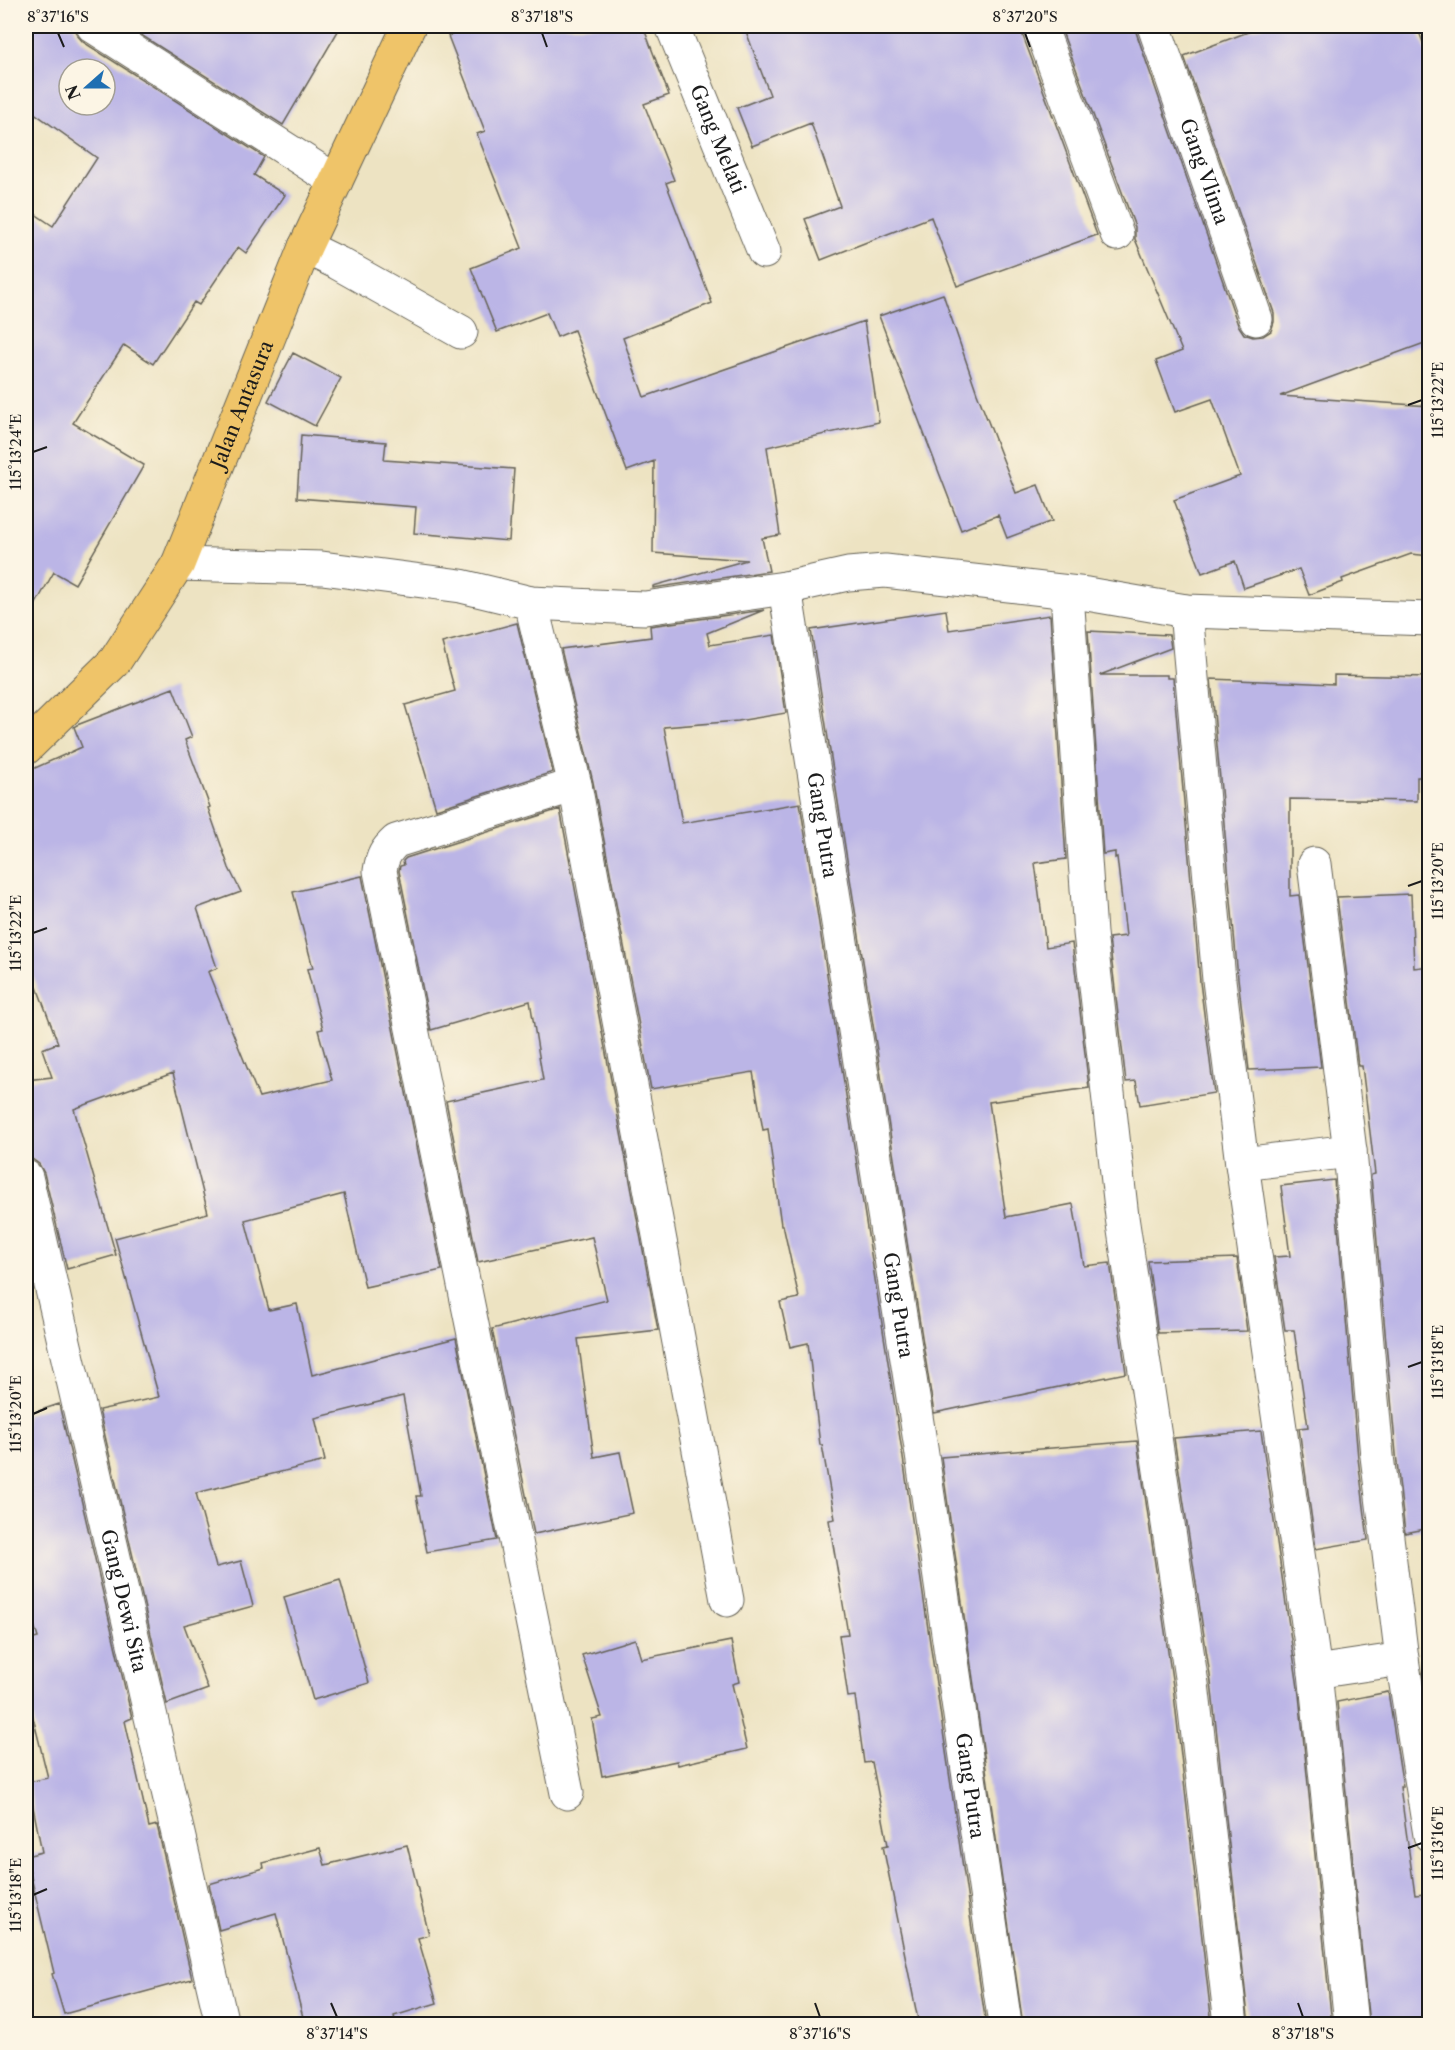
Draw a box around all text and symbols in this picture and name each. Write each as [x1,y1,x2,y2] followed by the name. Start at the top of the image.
[27,7,89,26] text: 8°37'16"S
[511,7,573,26] text: 8°37'18"S
[992,7,1058,26] text: 8°37'20"S
[57,57,117,117] north arrow
[685,81,751,197] street label: Gang Melati
[61,82,85,102] text: N
[1175,115,1234,228] street label: Gang Vlima
[204,337,278,475] street label: Jalan Antasura
[1428,362,1447,438] text: 115°13'22"E
[6,414,25,490] text: 115°13'24"E
[802,771,843,880] street label: Gang Putra
[1428,842,1447,920] text: 115°13'20"E
[6,895,25,971] text: 115°13'22"E
[878,1251,919,1360] street label: Gang Putra
[1428,1325,1447,1399] text: 115°13'18"E
[6,1375,25,1453] text: 115°13'20"E
[96,1527,152,1675] street label: Gang Dewi Sita
[951,1731,990,1841] street label: Gang Putra
[1428,1806,1447,1880] text: 115°13'16"E
[6,1858,25,1932] text: 115°13'18"E
[306,2024,368,2043] text: 8°37'14"S
[789,2024,851,2043] text: 8°37'16"S
[1272,2024,1334,2043] text: 8°37'18"S

